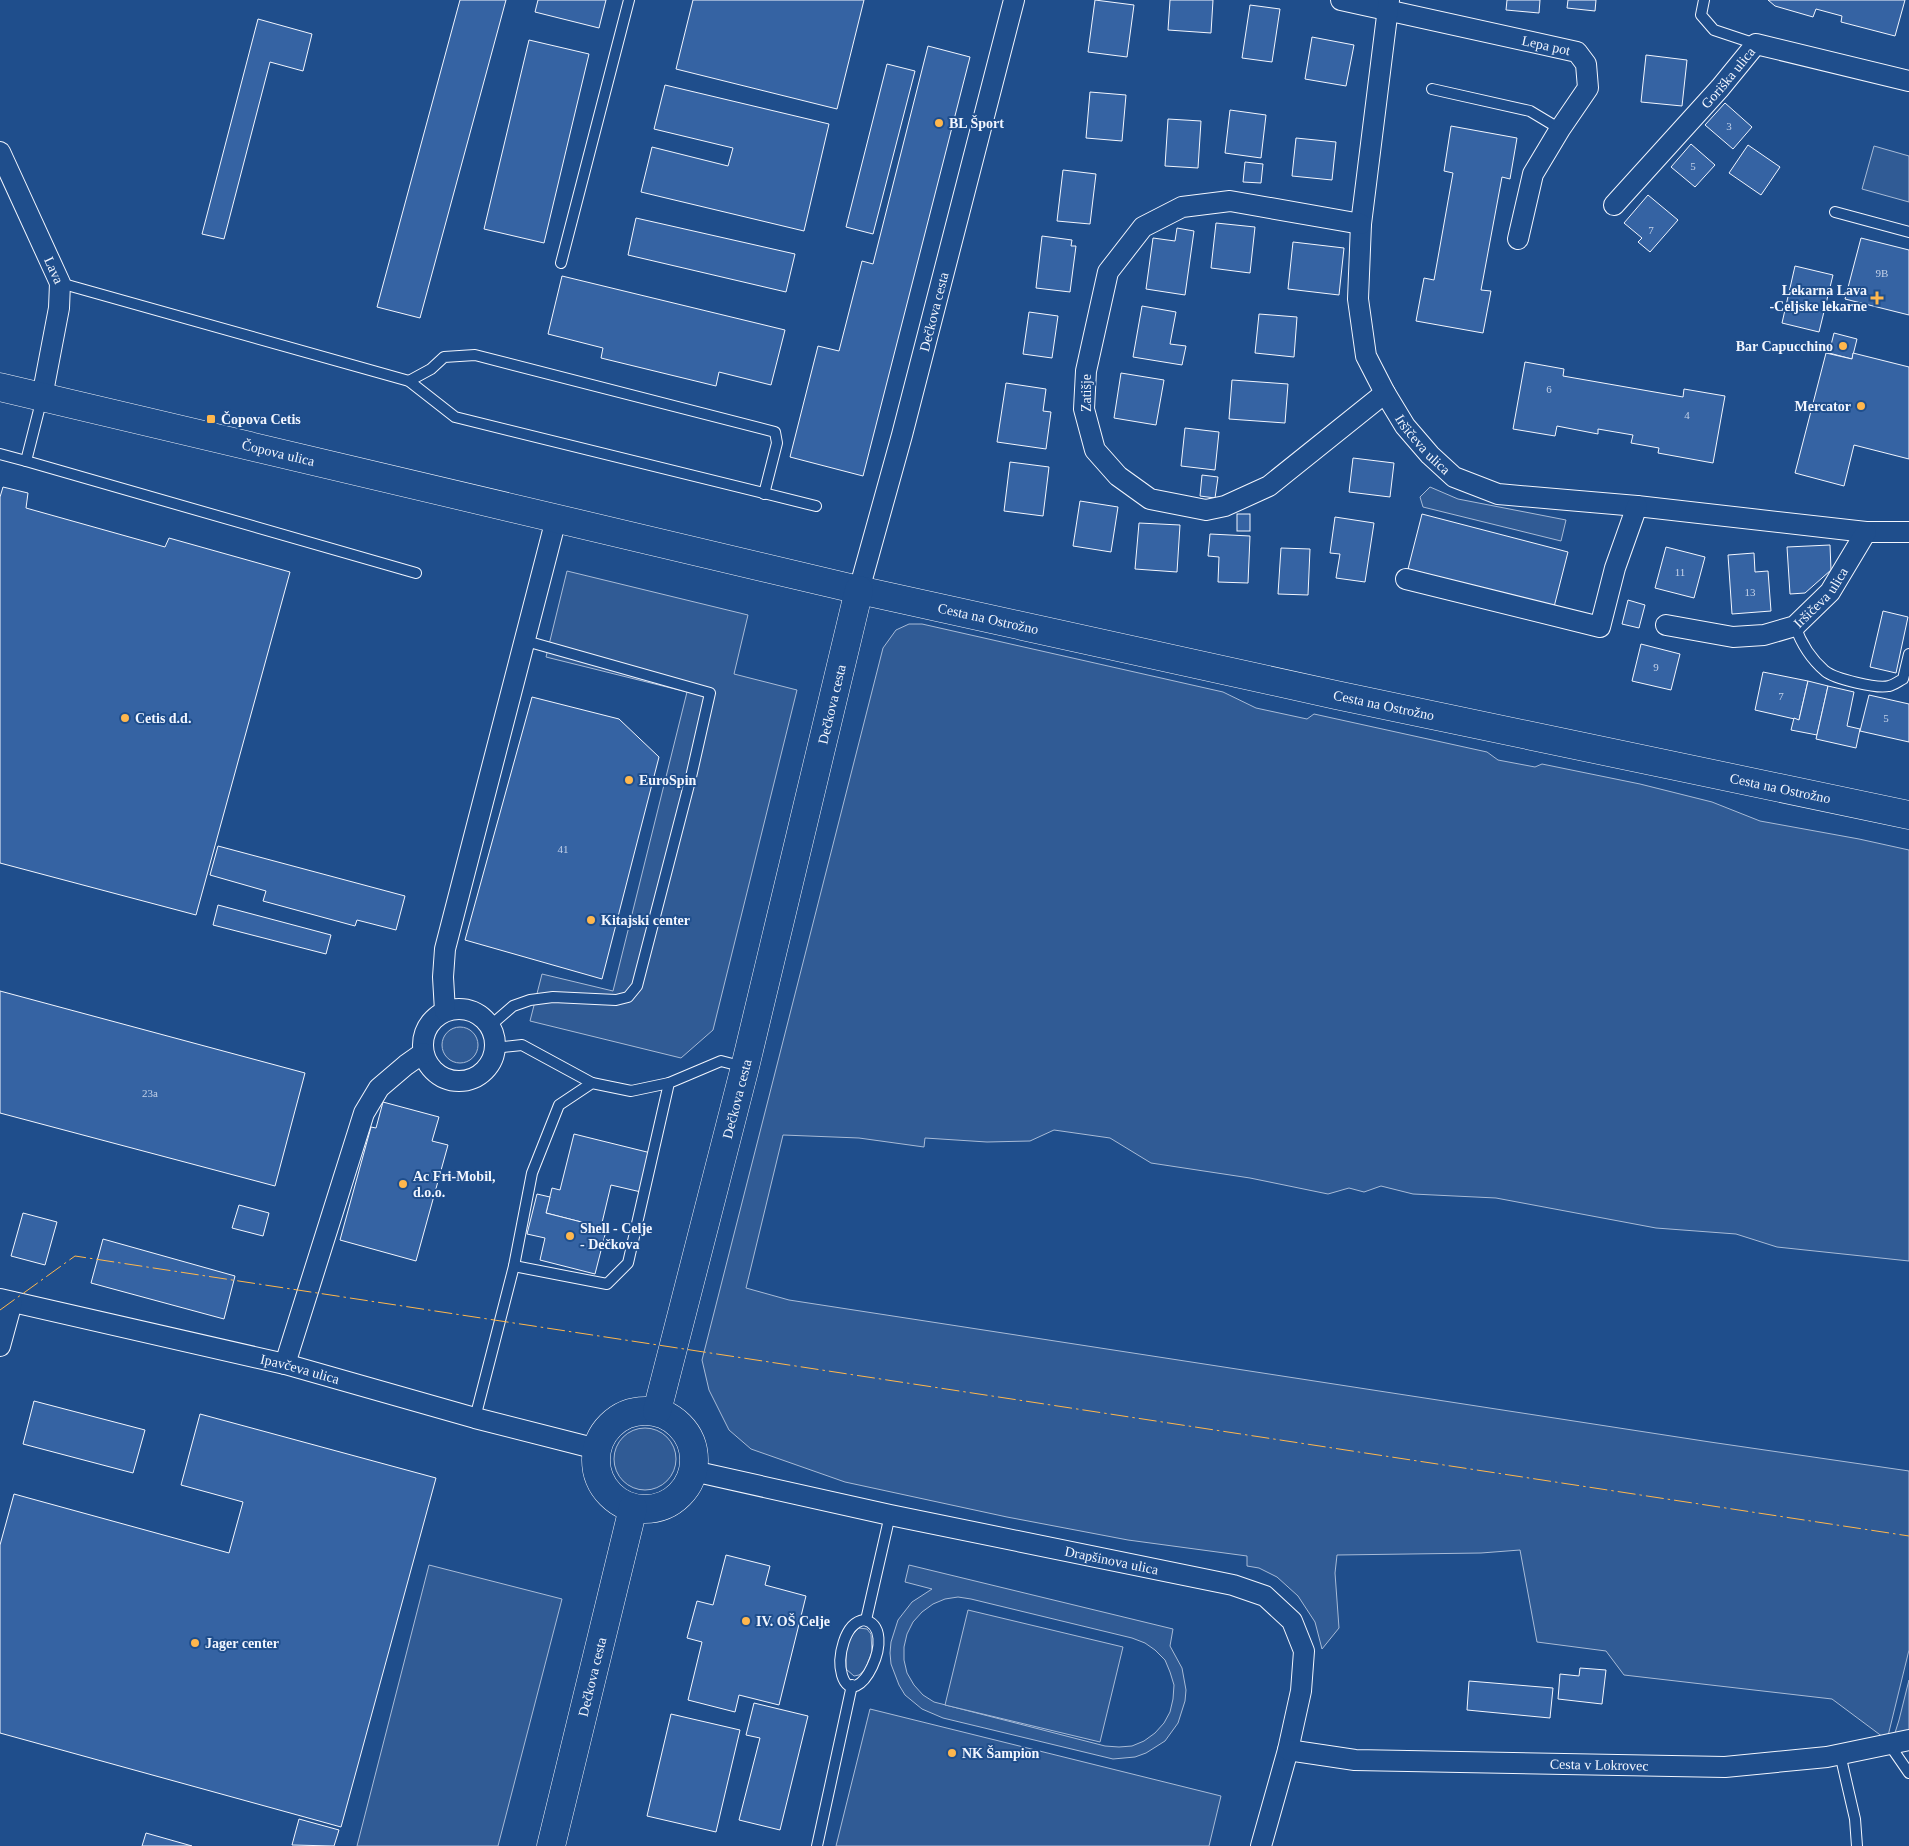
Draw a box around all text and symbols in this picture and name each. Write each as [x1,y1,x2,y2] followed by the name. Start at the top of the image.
[1520,33,1572,58] street label: Lepa pot
[1698,44,1759,111] street label: Goriška ulica
[949,115,1004,131] place label: BL Šport
[933,117,945,129] marker: BL Šport
[1726,120,1732,132] house number: 3
[1690,160,1696,172] house number: 5
[1648,224,1654,236] house number: 7
[41,255,67,287] street label: Lava
[1876,267,1888,279] house number: 9B
[917,270,952,353] street label: Dečkova cesta
[1769,283,1867,314] place label: Lekarna Lava -Celjske lekarne
[1871,292,1883,304] marker: Lekarna Lava -Celjske lekarne
[1736,339,1833,354] place label: Bar Capucchino
[1837,340,1849,352] marker: Bar Capucchino
[1079,374,1094,412] street label: Zatišje
[1546,383,1552,395] house number: 6
[1795,399,1851,414] place label: Mercator
[1855,400,1867,412] marker: Mercator
[1684,409,1690,421] house number: 4
[221,411,301,427] place label: Čopova Cetis
[1392,412,1454,478] street label: Iršičeva ulica
[205,413,217,425] marker: Čopova Cetis
[240,436,317,469] street label: Čopova ulica
[1791,564,1851,631] street label: Iršičeva ulica
[1675,566,1685,578] house number: 11
[1745,586,1756,598] house number: 13
[936,601,1040,637] street label: Cesta na Ostrožno
[1653,661,1659,673] house number: 9
[815,662,849,746] street label: Dečkova cesta
[1332,688,1436,723] street label: Cesta na Ostrožno
[1778,690,1784,702] house number: 7
[135,711,191,726] place label: Cetis d.d.
[119,712,131,724] marker: Cetis d.d.
[1883,712,1889,724] house number: 5
[1728,771,1832,806] street label: Cesta na Ostrožno
[639,773,697,788] place label: EuroSpin
[623,774,635,786] marker: EuroSpin
[558,843,569,855] house number: 41
[601,913,690,928] place label: Kitajski center
[585,914,597,926] marker: Kitajski center
[720,1057,755,1140] street label: Dečkova cesta
[142,1087,158,1099] house number: 23a
[413,1169,495,1200] place label: Ac Fri-Mobil, d.o.o.
[397,1178,409,1190] marker: Ac Fri-Mobil, d.o.o.
[580,1221,652,1252] place label: Shell - Celje - Dečkova
[564,1230,576,1242] marker: Shell - Celje - Dečkova
[259,1352,342,1387] street label: Ipavčeva ulica
[1063,1544,1160,1578] street label: Drapšinova ulica
[756,1613,830,1629] place label: IV. OŠ Celje
[740,1615,752,1627] marker: IV. OŠ Celje
[576,1635,610,1718] street label: Dečkova cesta
[205,1636,279,1651] place label: Jager center
[189,1637,201,1649] marker: Jager center
[962,1745,1040,1761] place label: NK Šampion
[946,1747,958,1759] marker: NK Šampion
[1550,1757,1649,1774] street label: Cesta v Lokrovec

